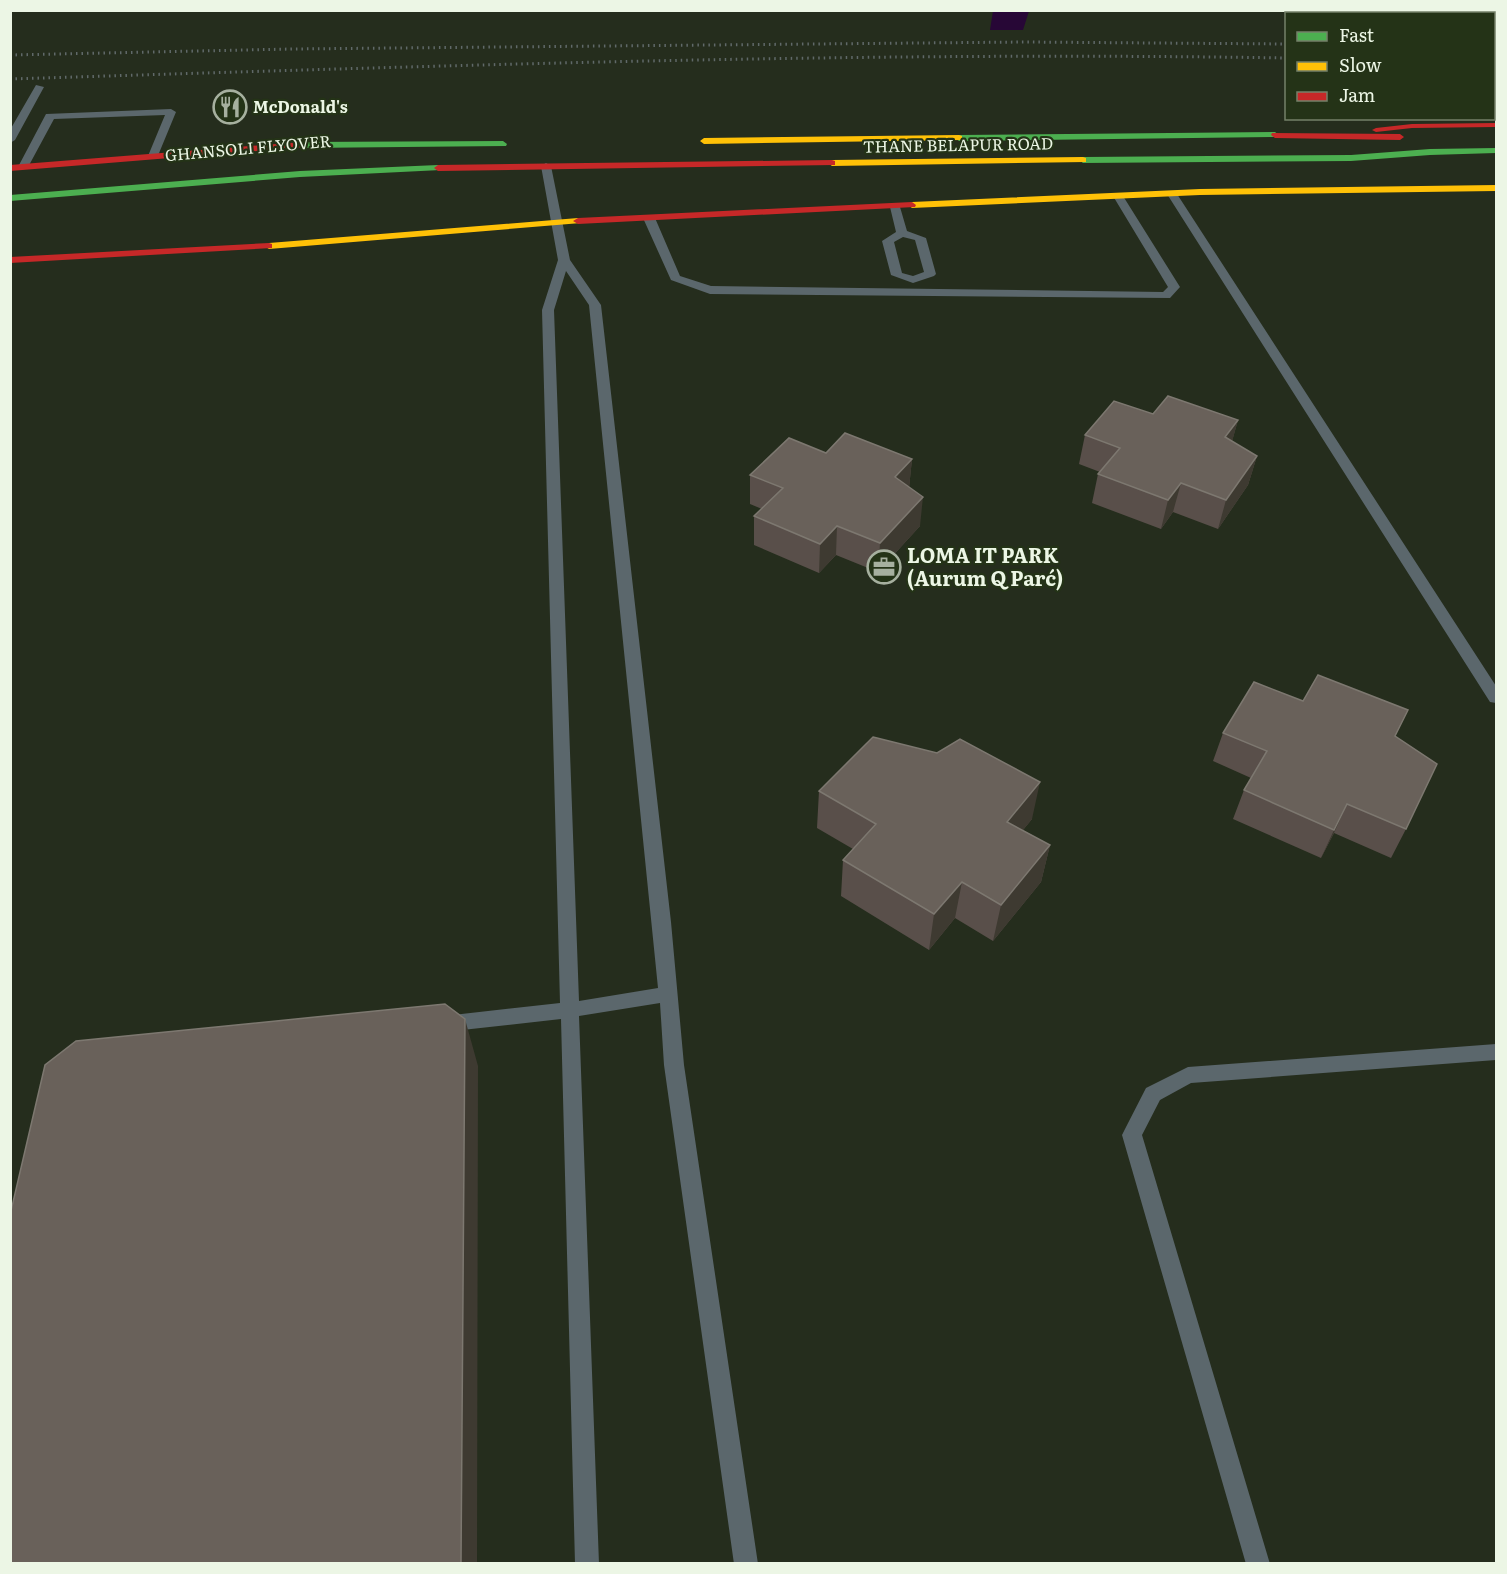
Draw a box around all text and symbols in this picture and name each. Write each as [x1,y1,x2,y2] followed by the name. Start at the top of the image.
[1285,12,1495,120] legend
[1339,21,1375,48] text: Fast
[1339,51,1382,78] text: Slow
[1339,81,1375,108] text: Jam
[212,89,248,125] restaurant icon: McDonald's
[253,94,348,118] place label: McDonald's
[164,128,332,166] street label: GHANSOLI FLYOVER
[863,130,1053,158] street label: THANE BELAPUR ROAD
[907,539,1063,592] place label: LOMA IT PARK (Aurum Q Parć)
[866,549,902,585] office icon: LOMA IT PARK (Aurum Q Parć)

